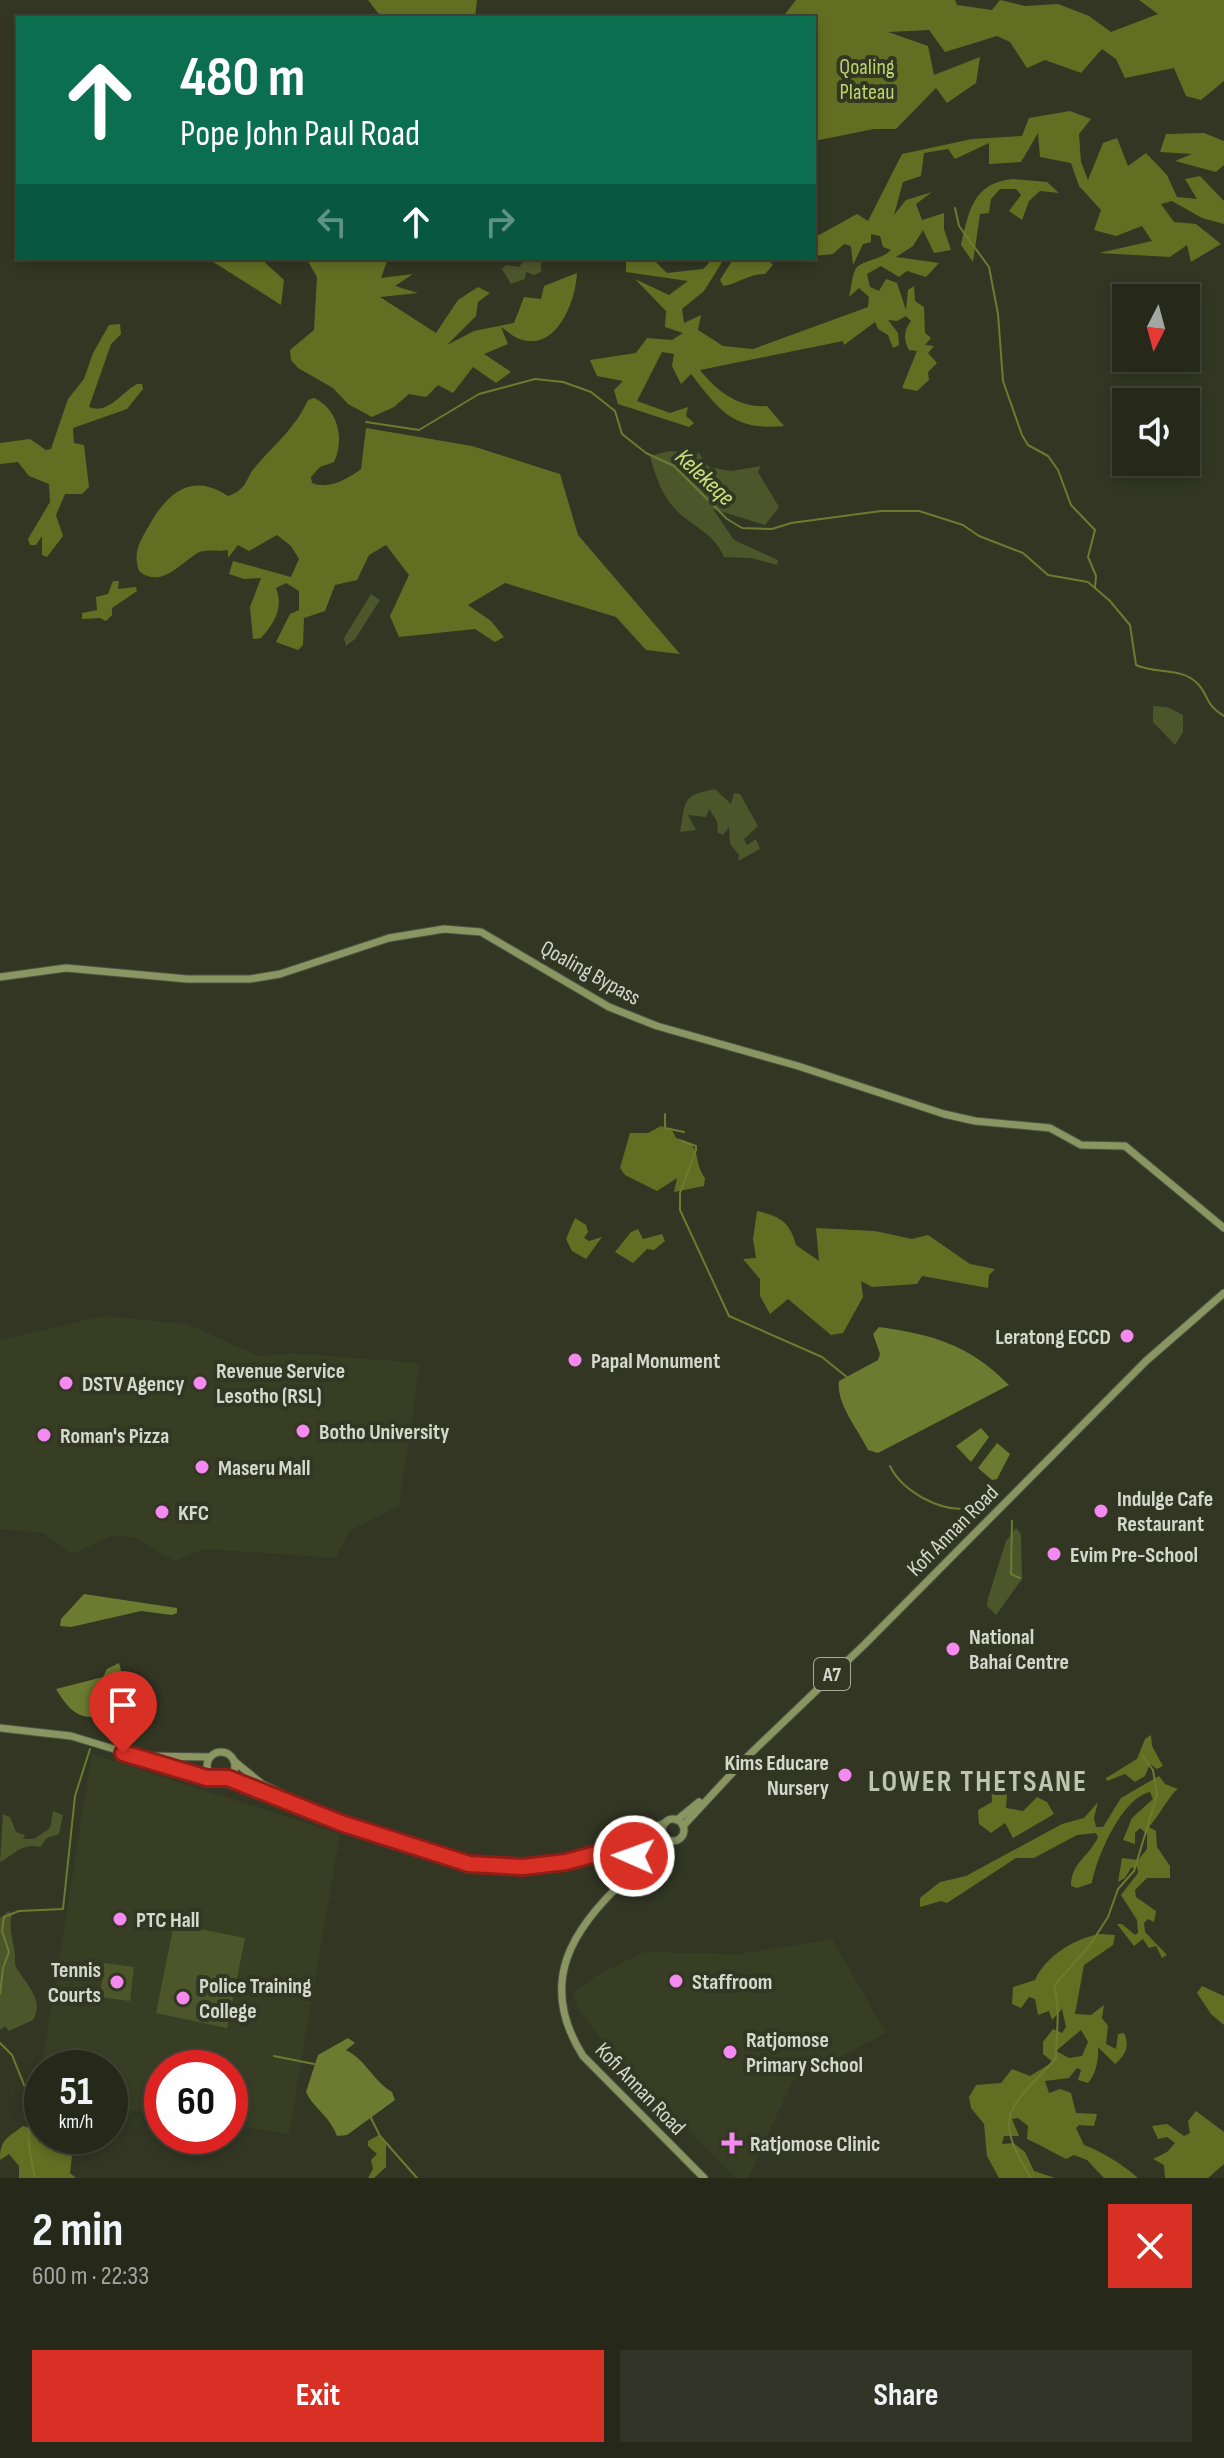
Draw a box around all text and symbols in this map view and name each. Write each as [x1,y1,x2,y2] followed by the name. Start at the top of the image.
[180,45,305,112] text: 480 m
[48,48,152,152] icon: ahead
[839,54,895,106] park label: Qoaling Plateau
[180,113,420,156] text: Pope John Paul Road
[310,200,354,244] icon: left
[394,200,438,244] icon: ahead
[478,200,522,244] icon: right
[1112,284,1200,372] north arrow
[1112,284,1200,476] map controls
[1112,388,1200,476] button: sound
[669,443,740,512] water label: Kelekeqe
[536,935,645,1012] street label: Qoaling Bypass
[995,1324,1111,1351] place label: Leratong ECCD
[1118,1327,1136,1345] marker: Leratong ECCD
[591,1348,720,1375] place label: Papal Monument
[566,1351,584,1369] marker: Papal Monument
[216,1358,345,1410] place label: Revenue Service Lesotho (RSL)
[82,1371,184,1398] place label: DSTV Agency
[57,1374,75,1392] marker: DSTV Agency
[191,1374,209,1392] marker: Revenue Service Lesotho (RSL)
[319,1419,449,1446] place label: Botho University
[294,1422,312,1440] marker: Botho University
[60,1423,169,1450] place label: Roman's Pizza
[35,1426,53,1444] marker: Roman's Pizza
[218,1455,310,1482] place label: Maseru Mall
[193,1458,211,1476] marker: Maseru Mall
[902,1480,1004,1582] street label: Kofi Annan Road
[1117,1486,1213,1538] place label: Indulge Cafe Restaurant
[178,1500,209,1527] place label: KFC
[1092,1502,1110,1520] marker: Indulge Cafe Restaurant
[153,1503,171,1521] marker: KFC
[1070,1542,1198,1569] place label: Evim Pre-School
[1045,1545,1063,1563] marker: Evim Pre-School
[969,1624,1069,1676] place label: National Bahaí Centre
[944,1640,962,1658] marker: National Bahaí Centre
[814,1658,850,1690] road number: A7
[89,1671,157,1753] pin
[101,1683,145,1727] icon: arrive
[725,1750,829,1802] place label: Kims Educare Nursery
[868,1764,1088,1800] district label: LOWER THETSANE
[836,1766,854,1784] marker: Kims Educare Nursery
[592,1814,676,1898] position arrow
[136,1907,200,1934] place label: PTC Hall
[111,1910,129,1928] marker: PTC Hall
[48,1957,101,2009] place label: Tennis Courts
[692,1969,772,1996] place label: Staffroom
[667,1972,685,1990] marker: Staffroom
[108,1973,126,1991] marker: Tennis Courts
[199,1973,311,2025] place label: Police Training College
[174,1989,192,2007] marker: Police Training College
[746,2027,863,2079] place label: Ratjomose Primary School
[589,2037,691,2141] street label: Kofi Annan Road
[721,2043,739,2061] marker: Ratjomose Primary School
[144,2050,248,2154] speed limit sign: 60
[59,2068,93,2116] text: 51
[59,2110,93,2134] text: km/h
[750,2131,880,2158] place label: Ratjomose Clinic
[721,2132,743,2154] marker: Ratjomose Clinic
[32,2202,123,2259] text: 2 min
[1108,2204,1192,2288] button: close
[32,2261,149,2292] text: 600 m · 22:33
[32,2350,604,2442] button: Exit
[620,2350,1192,2442] button: Share

